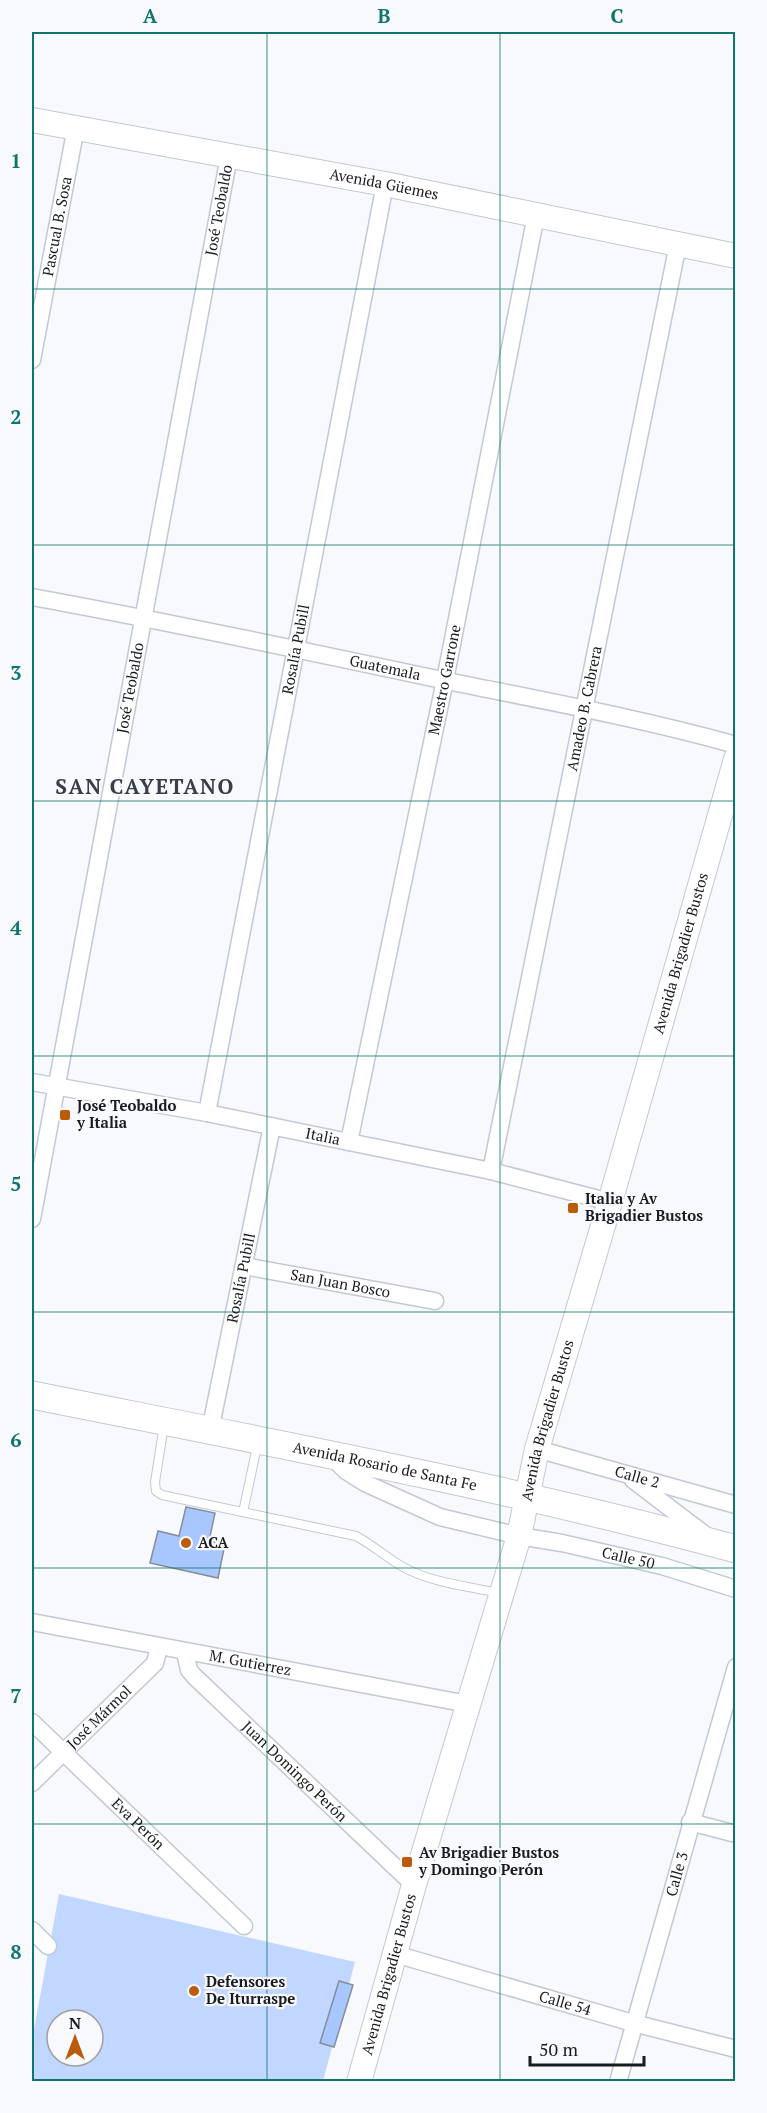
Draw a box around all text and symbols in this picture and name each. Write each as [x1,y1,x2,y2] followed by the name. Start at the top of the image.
[143,2,158,29] text: A
[378,2,391,29] text: B
[610,2,624,29] text: C
[10,147,22,174] text: 1
[200,163,236,257] street label: José Teobaldo
[328,163,441,204] street label: Avenida Güemes
[37,174,76,278] street label: Pascual B. Sosa
[10,403,22,430] text: 2
[276,603,313,696] street label: Rosalía Pubill
[423,623,465,737] street label: Maestro Garrone
[111,641,148,735] street label: José Teobaldo
[561,643,606,772] street label: Amadeo B. Cabrera
[348,650,423,684] street label: Guatemala
[10,659,22,686] text: 3
[55,772,235,800] district label: SAN CAYETANO
[647,870,712,1036] street label: Avenida Brigadier Bustos
[10,914,22,941] text: 4
[76,1095,177,1132] place label: José Teobaldo y Italia
[58,1108,72,1122] marker: José Teobaldo y Italia
[304,1122,343,1149] street label: Italia
[10,1170,22,1197] text: 5
[585,1188,703,1225] place label: Italia y Av Brigadier Bustos
[566,1201,580,1215] marker: Italia y Av Brigadier Bustos
[221,1231,259,1325] street label: Rosalía Pubill
[289,1264,392,1302] street label: San Juan Bosco
[515,1337,578,1503] street label: Avenida Brigadier Bustos
[10,1426,22,1453] text: 6
[291,1436,479,1495] street label: Avenida Rosario de Santa Fe
[613,1460,662,1492] street label: Calle 2
[198,1532,229,1552] place label: ACA
[179,1536,193,1550] marker: ACA
[600,1542,657,1573] street label: Calle 50
[208,1645,293,1680] street label: M. Gutierrez
[62,1680,135,1753] street label: José Mármol
[10,1682,22,1709] text: 7
[238,1716,352,1826] street label: Juan Domingo Perón
[108,1793,170,1854] street label: Eva Perón
[418,1842,559,1879] place label: Av Brigadier Bustos y Domingo Perón
[660,1849,692,1899] street label: Calle 3
[400,1855,414,1869] marker: Av Brigadier Bustos y Domingo Perón
[356,1891,420,2057] street label: Avenida Brigadier Bustos
[10,1938,22,1965] text: 8
[206,1971,295,2008] place label: Defensores De Iturraspe
[187,1984,201,1998] marker: Defensores De Iturraspe
[537,1985,594,2019] street label: Calle 54
[45,2008,105,2068] north arrow
[69,2012,81,2034] text: N
[530,2029,644,2067] scale bar
[539,2037,579,2061] text: 50 m

